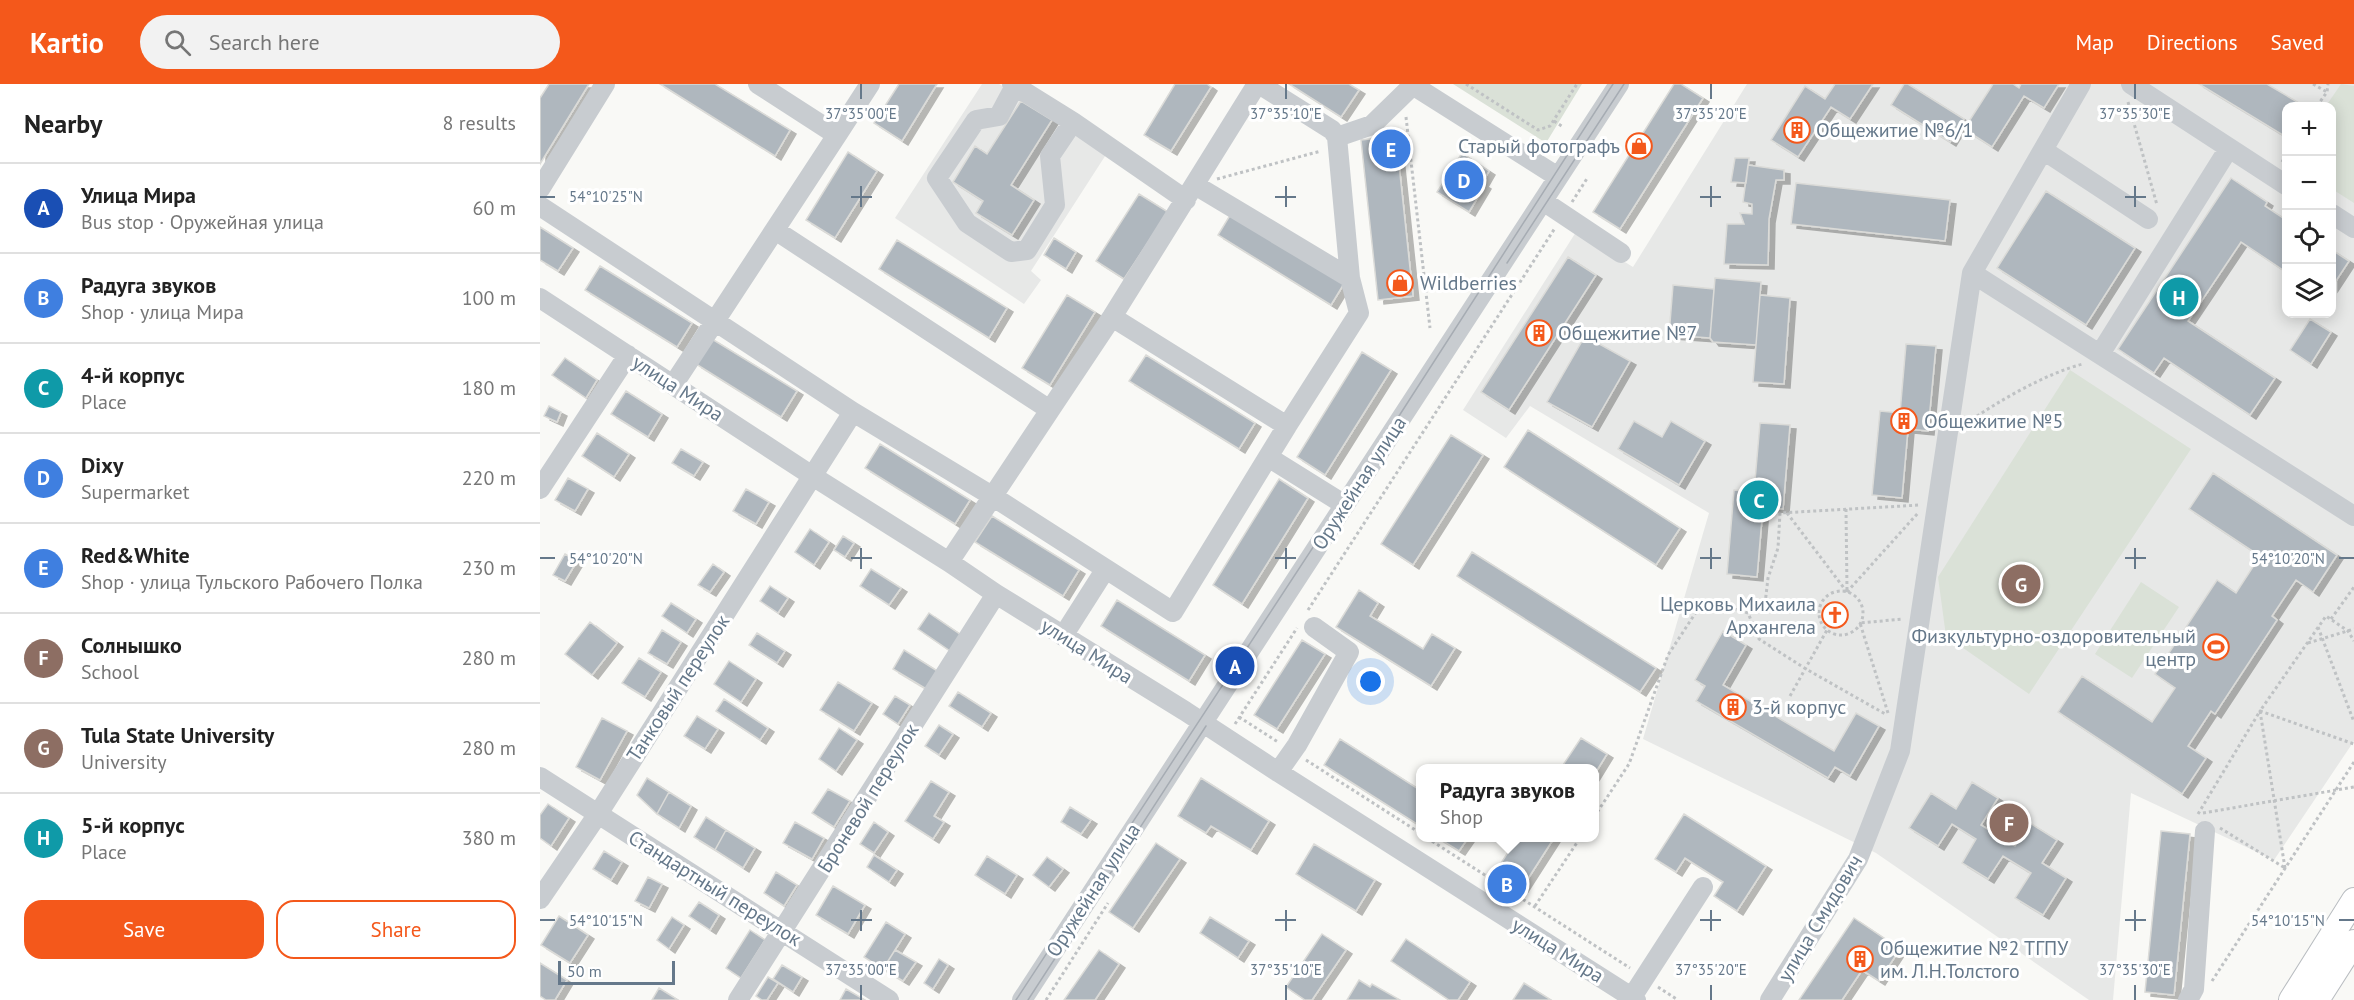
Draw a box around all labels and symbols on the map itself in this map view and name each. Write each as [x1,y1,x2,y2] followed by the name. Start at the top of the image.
[825,104,897,123] text: 37°35'00"E
[1250,104,1322,123] text: 37°35'10"E
[1675,104,1747,123] text: 37°35'20"E
[2099,104,2171,123] text: 37°35'30"E
[1782,115,1812,145] building icon: Общежитие №6/1
[1816,117,1973,143] place label: Общежитие №6/1
[1372,126,1410,172] pin: E
[1624,131,1654,161] shop icon: Старый фотографъ
[1458,133,1620,159] place label: Старый фотографъ
[1444,158,1484,202] pin: D
[569,187,643,206] text: 54°10'25"N
[1385,268,1415,298] shop icon: Wildberries
[1420,270,1517,296] place label: Wildberries
[2160,274,2198,320] pin: H
[1524,318,1554,348] building icon: Общежитие №7
[1558,320,1697,346] place label: Общежитие №7
[627,349,729,427] street label: улица Мира
[1889,406,1919,436] building icon: Общежитие №5
[1924,408,2063,434] place label: Общежитие №5
[1306,411,1412,555] street label: Оружейная улица
[1740,478,1778,522] pin: C
[569,549,643,568] text: 54°10'20"N
[2251,549,2325,568] text: 54°10'20"N
[2002,562,2040,606] pin: G
[1660,591,1816,640] place label: Церковь Михаила Архангела
[1820,600,1850,630] church icon: Церковь Михаила Архангела
[621,609,735,766] street label: Танковый переулок
[1036,612,1138,690] street label: улица Мира
[1911,623,2196,672] place label: Физкультурно-оздоровительный центр
[2201,632,2231,662] sports icon: Физкультурно-оздоровительный центр
[1216,644,1254,688] pin: A
[1356,667,1385,696] your location
[1718,692,1748,722] building icon: 3-й корпус
[1752,694,1846,720] place label: 3-й корпус
[812,718,925,878] street label: Броневой переулок
[1990,800,2028,846] pin: F
[1040,818,1146,962] street label: Оружейная улица
[624,824,807,952] street label: Стандартный переулок
[1772,850,1868,986] street label: улица Смидович
[1488,862,1526,906] pin: B
[569,911,643,930] text: 54°10'15"N
[1507,911,1609,989] street label: улица Мира
[2251,911,2325,930] text: 54°10'15"N
[1880,935,2069,984] place label: Общежитие №2 ТГПУ им. Л.Н.Толстого
[1845,944,1875,974] building icon: Общежитие №2 ТГПУ им. Л.Н.Толстого
[558,958,675,986] scale bar
[825,960,897,979] text: 37°35'00"E
[1250,960,1322,979] text: 37°35'10"E
[1675,960,1747,979] text: 37°35'20"E
[2099,960,2171,979] text: 37°35'30"E

